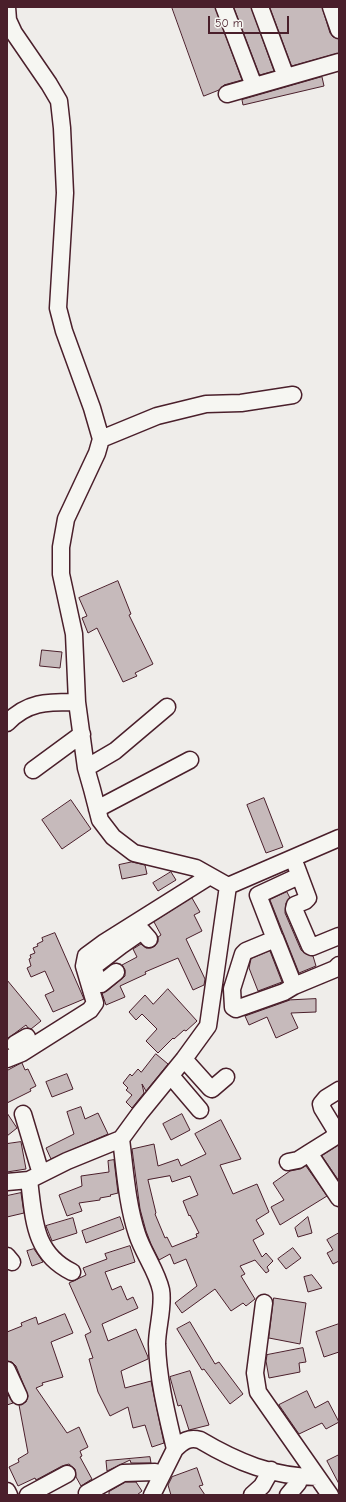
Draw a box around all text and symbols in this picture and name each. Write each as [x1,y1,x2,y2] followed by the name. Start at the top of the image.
[210,8,291,34] scale bar
[215,16,243,30] text: 50 m

